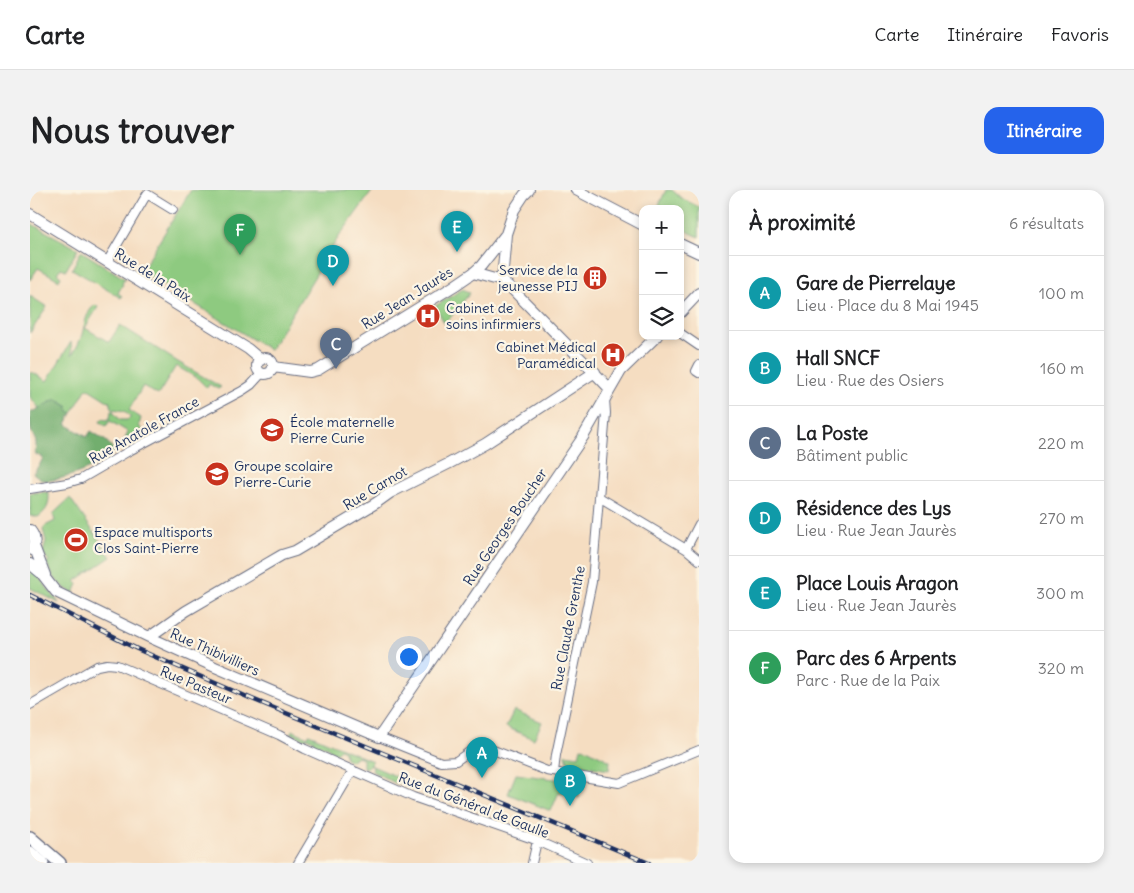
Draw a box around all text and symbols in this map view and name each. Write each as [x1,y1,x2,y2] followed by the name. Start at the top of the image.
[25,20,85,50] text: Carte
[874,23,919,46] text: Carte
[947,23,1023,46] text: Itinéraire
[1051,23,1109,46] text: Favoris
[984,107,1104,154] button: Itinéraire
[30,108,234,152] text: Nous trouver
[639,205,684,340] map controls
[639,205,684,250] button: +
[749,209,856,236] text: À proximité
[441,211,473,252] pin: E
[1009,213,1084,233] text: 6 résultats
[224,214,256,255] pin: F
[111,244,195,306] street label: Rue de la Paix
[317,245,349,286] pin: D
[639,250,684,295] button: −
[497,261,578,295] place label: Service de la jeunesse PIJ
[358,263,456,333] street label: Rue Jean Jaurès
[582,265,608,291] building icon: Service de la jeunesse PIJ
[796,271,956,295] text: Gare de Pierrelaye
[760,283,770,303] text: A
[1039,283,1084,303] text: 100 m
[639,295,684,340] button: layers
[796,295,979,315] text: Lieu · Place du 8 Mai 1945
[446,299,541,333] place label: Cabinet de soins infirmiers
[415,303,441,329] hospital icon: Cabinet de soins infirmiers
[320,328,352,369] pin: C
[496,338,596,372] place label: Cabinet Médical Paramédical
[600,342,626,368] hospital icon: Cabinet Médical Paramédical
[796,346,880,370] text: Hall SNCF
[760,358,770,378] text: B
[1040,358,1084,378] text: 160 m
[796,370,944,390] text: Lieu · Rue des Osiers
[86,392,202,468] street label: Rue Anatole France
[290,413,394,447] place label: École maternelle Pierre Curie
[259,417,285,443] school or university icon: École maternelle Pierre Curie
[796,421,868,445] text: La Poste
[760,433,770,453] text: C
[1038,433,1084,453] text: 220 m
[796,445,908,465] text: Bâtiment public
[234,457,333,491] place label: Groupe scolaire Pierre-Curie
[204,461,230,487] school or university icon: Groupe scolaire Pierre-Curie
[340,462,410,514] street label: Rue Carnot
[459,465,551,589] street label: Rue Georges Boucher
[796,496,951,520] text: Résidence des Lys
[759,508,771,528] text: D
[1039,508,1084,528] text: 270 m
[796,520,957,540] text: Lieu · Rue Jean Jaurès
[94,523,213,557] place label: Espace multisports Clos Saint-Pierre
[63,527,89,553] sports icon: Espace multisports Clos Saint-Pierre
[547,564,589,692] street label: Rue Claude Grenthe
[796,571,959,595] text: Place Louis Aragon
[760,583,770,603] text: E
[1036,583,1084,603] text: 300 m
[796,595,957,615] text: Lieu · Rue Jean Jaurès
[167,624,263,680] street label: Rue Thibivilliers
[396,644,422,670] your location
[796,646,956,670] text: Parc des 6 Arpents
[760,658,770,678] text: F
[1038,658,1084,678] text: 320 m
[157,662,235,708] street label: Rue Pasteur
[796,670,940,690] text: Parc · Rue de la Paix
[466,737,498,778] pin: A
[554,765,586,806] pin: B
[396,768,552,842] street label: Rue du Général de Gaulle

